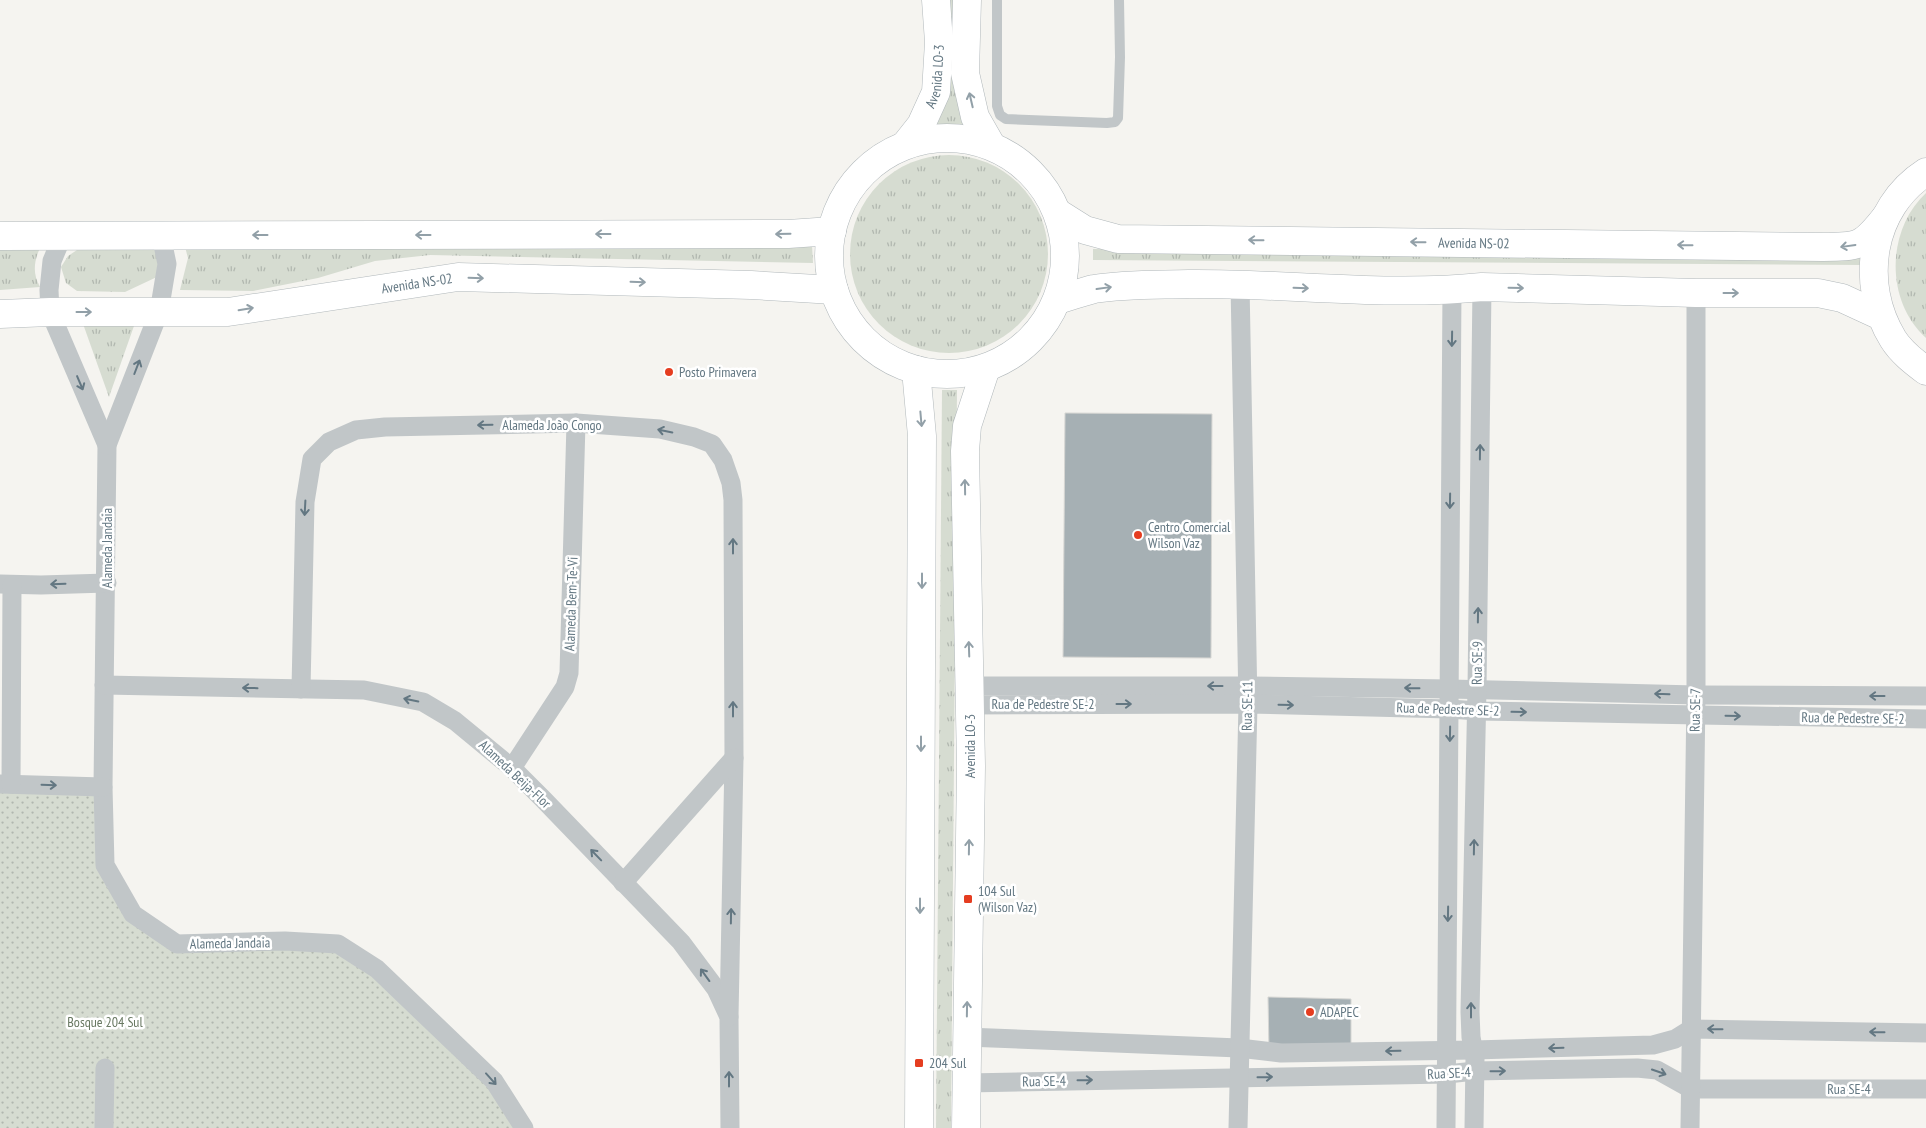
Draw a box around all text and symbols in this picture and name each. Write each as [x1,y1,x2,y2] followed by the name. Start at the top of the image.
[921,44,948,111] street label: Avenida LO-3
[966,93,975,109] one-way arrow
[595,229,612,239] one-way arrow
[775,229,792,239] one-way arrow
[253,230,269,240] one-way arrow
[415,230,432,240] one-way arrow
[1438,234,1510,252] street label: Avenida NS-02
[1248,235,1264,245] one-way arrow
[1410,237,1426,247] one-way arrow
[1678,240,1694,249] one-way arrow
[1840,241,1856,251] one-way arrow
[380,269,453,298] street label: Avenida NS-02
[468,273,484,282] one-way arrow
[630,277,646,287] one-way arrow
[1096,283,1112,293] one-way arrow
[1293,283,1309,292] one-way arrow
[1508,283,1524,293] one-way arrow
[1722,288,1739,298] one-way arrow
[238,304,254,314] one-way arrow
[75,307,91,317] one-way arrow
[1447,330,1457,347] one-way arrow
[133,360,143,375] one-way arrow
[679,363,757,381] place label: Posto Primavera
[663,366,675,378] marker: Posto Primavera
[76,375,86,390] one-way arrow
[916,411,926,427] one-way arrow
[502,416,602,434] street label: Alameda João Congo
[478,420,494,430] one-way arrow
[657,426,673,435] one-way arrow
[1475,444,1485,460] one-way arrow
[960,479,970,496] one-way arrow
[1446,493,1455,509] one-way arrow
[300,499,309,515] one-way arrow
[98,508,116,588] street label: Alameda Jandaia
[1148,518,1231,552] place label: Centro Comercial Wilson Vaz
[1132,529,1144,541] marker: Centro Comercial Wilson Vaz
[728,539,738,555] one-way arrow
[560,557,582,651] street label: Alameda Bem-Te-Vi
[917,573,927,589] one-way arrow
[50,580,66,589] one-way arrow
[1473,607,1483,623] one-way arrow
[1468,641,1486,685] street label: Rua SE-9
[964,642,974,658] one-way arrow
[1207,681,1224,691] one-way arrow
[1238,681,1256,731] street label: Rua SE-11
[242,683,258,693] one-way arrow
[1405,683,1421,693] one-way arrow
[1686,688,1704,732] street label: Rua SE-7
[1655,690,1671,699] one-way arrow
[1870,691,1886,701] one-way arrow
[404,695,420,704] one-way arrow
[991,695,1095,713] street label: Rua de Pedestre SE-2
[1396,698,1500,720] street label: Rua de Pedestre SE-2
[1115,699,1131,709] one-way arrow
[1278,700,1294,709] one-way arrow
[728,701,738,718] one-way arrow
[1510,707,1526,717] one-way arrow
[1801,708,1905,728] street label: Rua de Pedestre SE-2
[1725,712,1741,721] one-way arrow
[961,714,979,778] street label: Avenida LO-3
[1445,725,1455,741] one-way arrow
[475,736,555,812] street label: Alameda Beija-Flor
[916,736,926,752] one-way arrow
[40,781,56,790] one-way arrow
[964,839,974,856] one-way arrow
[1469,839,1479,856] one-way arrow
[590,849,602,861] one-way arrow
[978,882,1037,916] place label: 104 Sul (Wilson Vaz)
[962,893,974,905] marker: 104 Sul (Wilson Vaz)
[915,898,925,914] one-way arrow
[1443,905,1453,921] one-way arrow
[726,908,736,924] one-way arrow
[190,933,270,953] street label: Alameda Jandaia
[700,968,710,982] one-way arrow
[962,1002,971,1018] one-way arrow
[1466,1002,1476,1018] one-way arrow
[1320,1003,1360,1021] place label: ADAPEC
[1304,1006,1316,1018] marker: ADAPEC
[67,1013,143,1031] park label: Bosque 204 Sul
[1707,1024,1724,1034] one-way arrow
[1870,1027,1886,1037] one-way arrow
[1548,1043,1564,1052] one-way arrow
[1386,1046,1402,1056] one-way arrow
[929,1054,967,1072] place label: 204 Sul
[913,1057,925,1069] marker: 204 Sul
[1427,1063,1472,1083] street label: Rua SE-4
[1489,1066,1505,1076] one-way arrow
[1651,1068,1667,1078] one-way arrow
[724,1072,734,1088] one-way arrow
[1022,1072,1067,1090] street label: Rua SE-4
[1256,1072,1273,1082] one-way arrow
[485,1073,497,1086] one-way arrow
[1077,1076,1093,1085] one-way arrow
[1827,1080,1872,1098] street label: Rua SE-4

